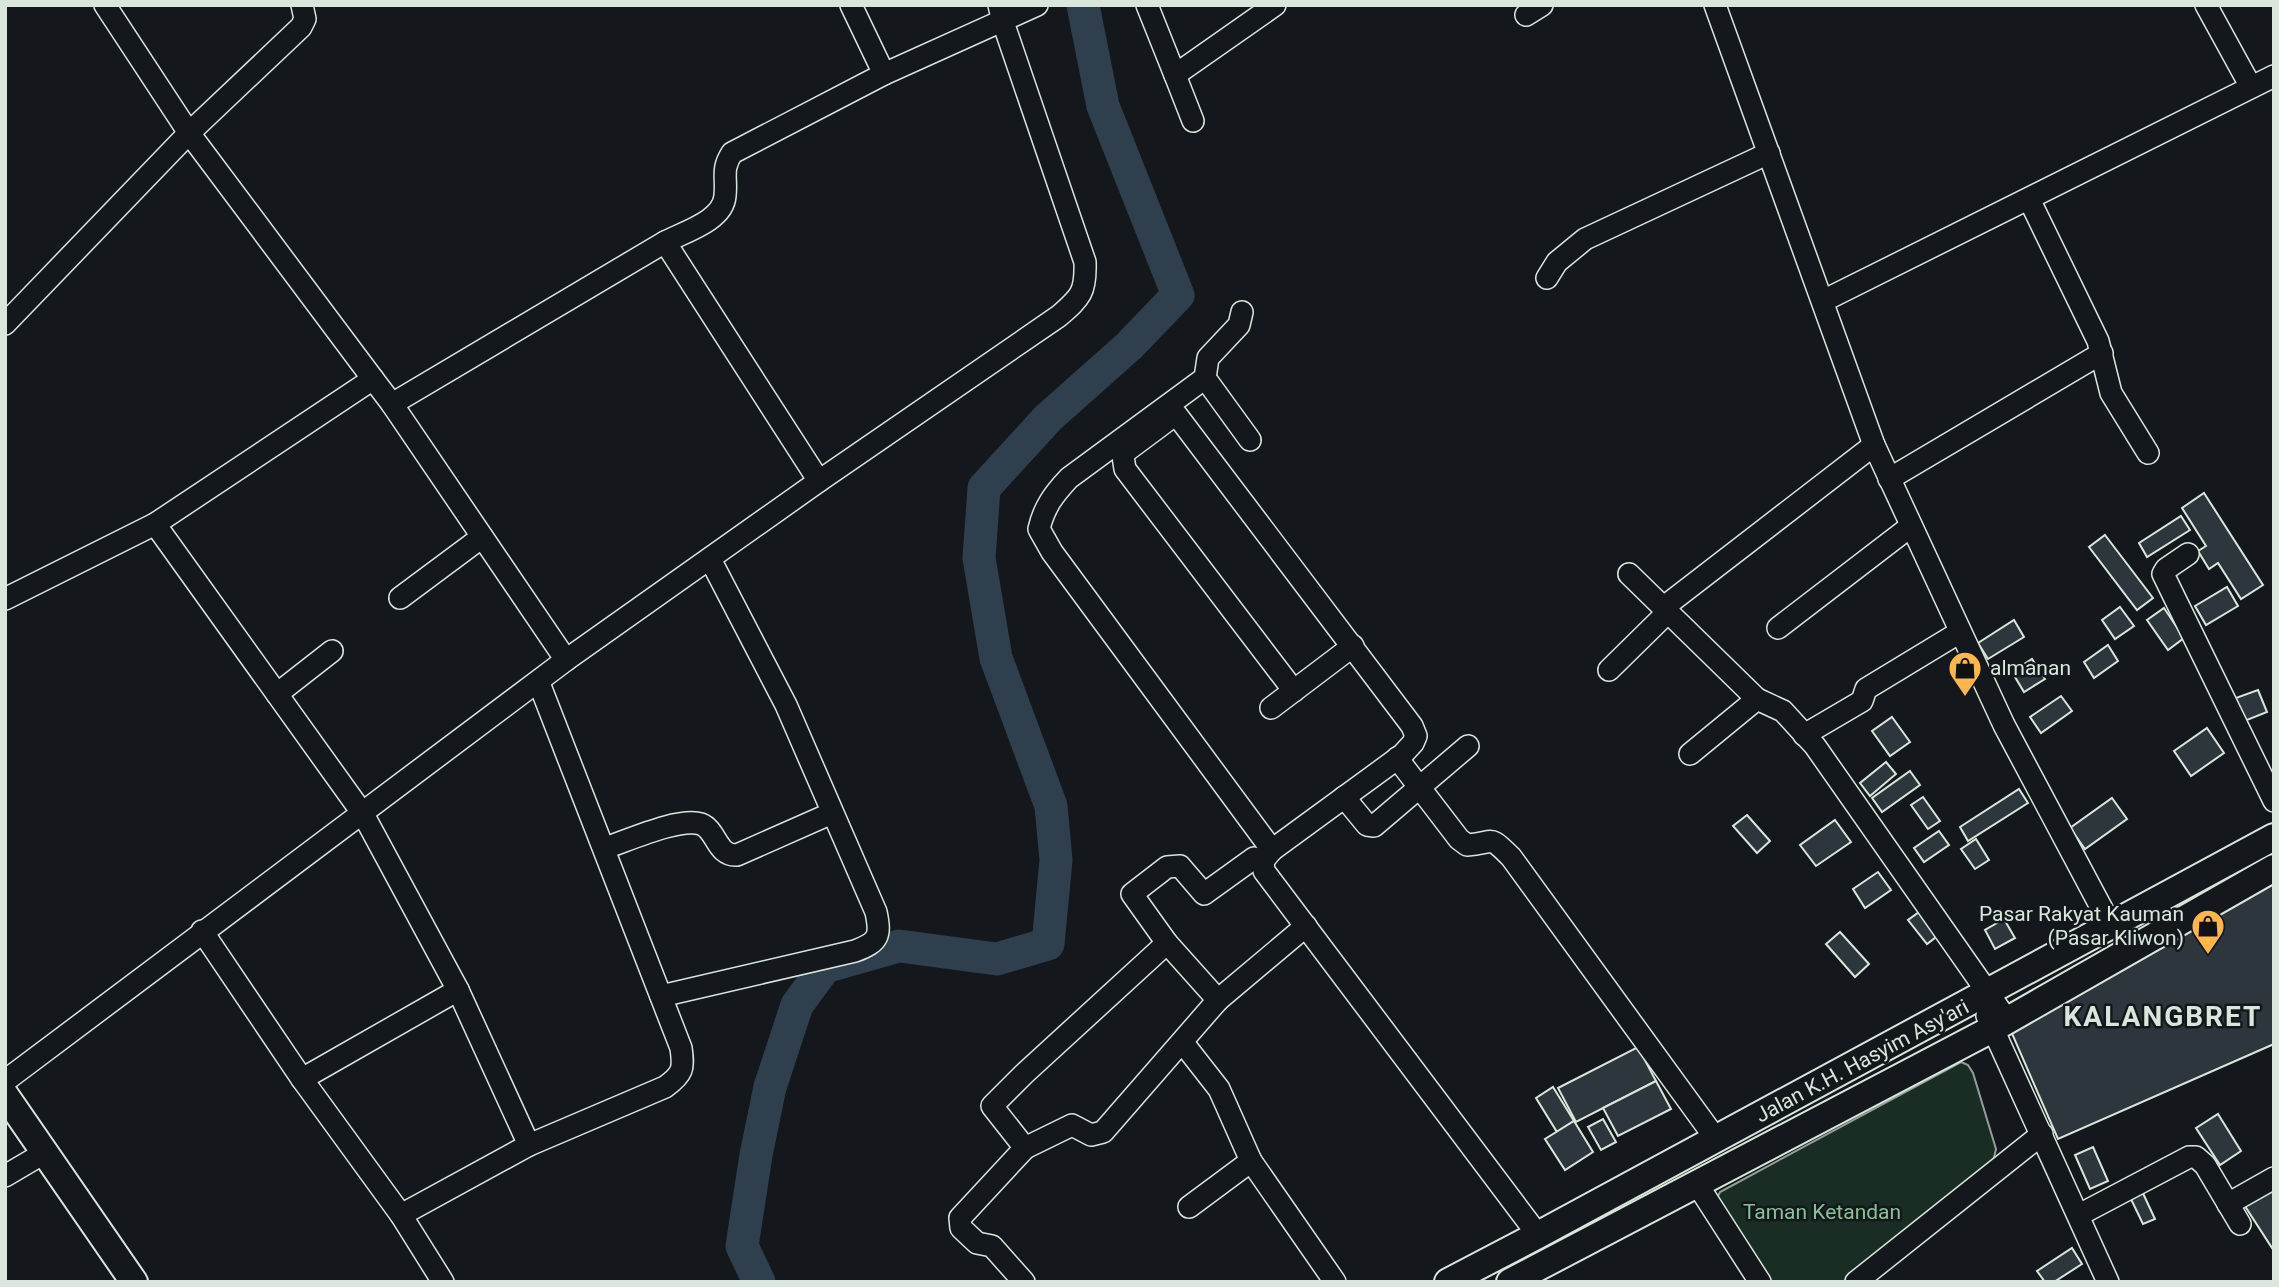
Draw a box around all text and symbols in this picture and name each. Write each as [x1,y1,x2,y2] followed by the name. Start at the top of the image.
[1946,649,1984,698] shop icon: almanan
[1990,656,2071,680] place label: almanan
[1979,902,2184,950] place label: Pasar Rakyat Kauman (Pasar Kliwon)
[2189,907,2227,956] shop icon: Pasar Rakyat Kauman (Pasar Kliwon)
[1751,995,1973,1127] street label: Jalan K.H. Hasyim Asy'ari
[2064,1000,2262,1033] district label: KALANGBRET
[1743,1200,1901,1224] park label: Taman Ketandan

